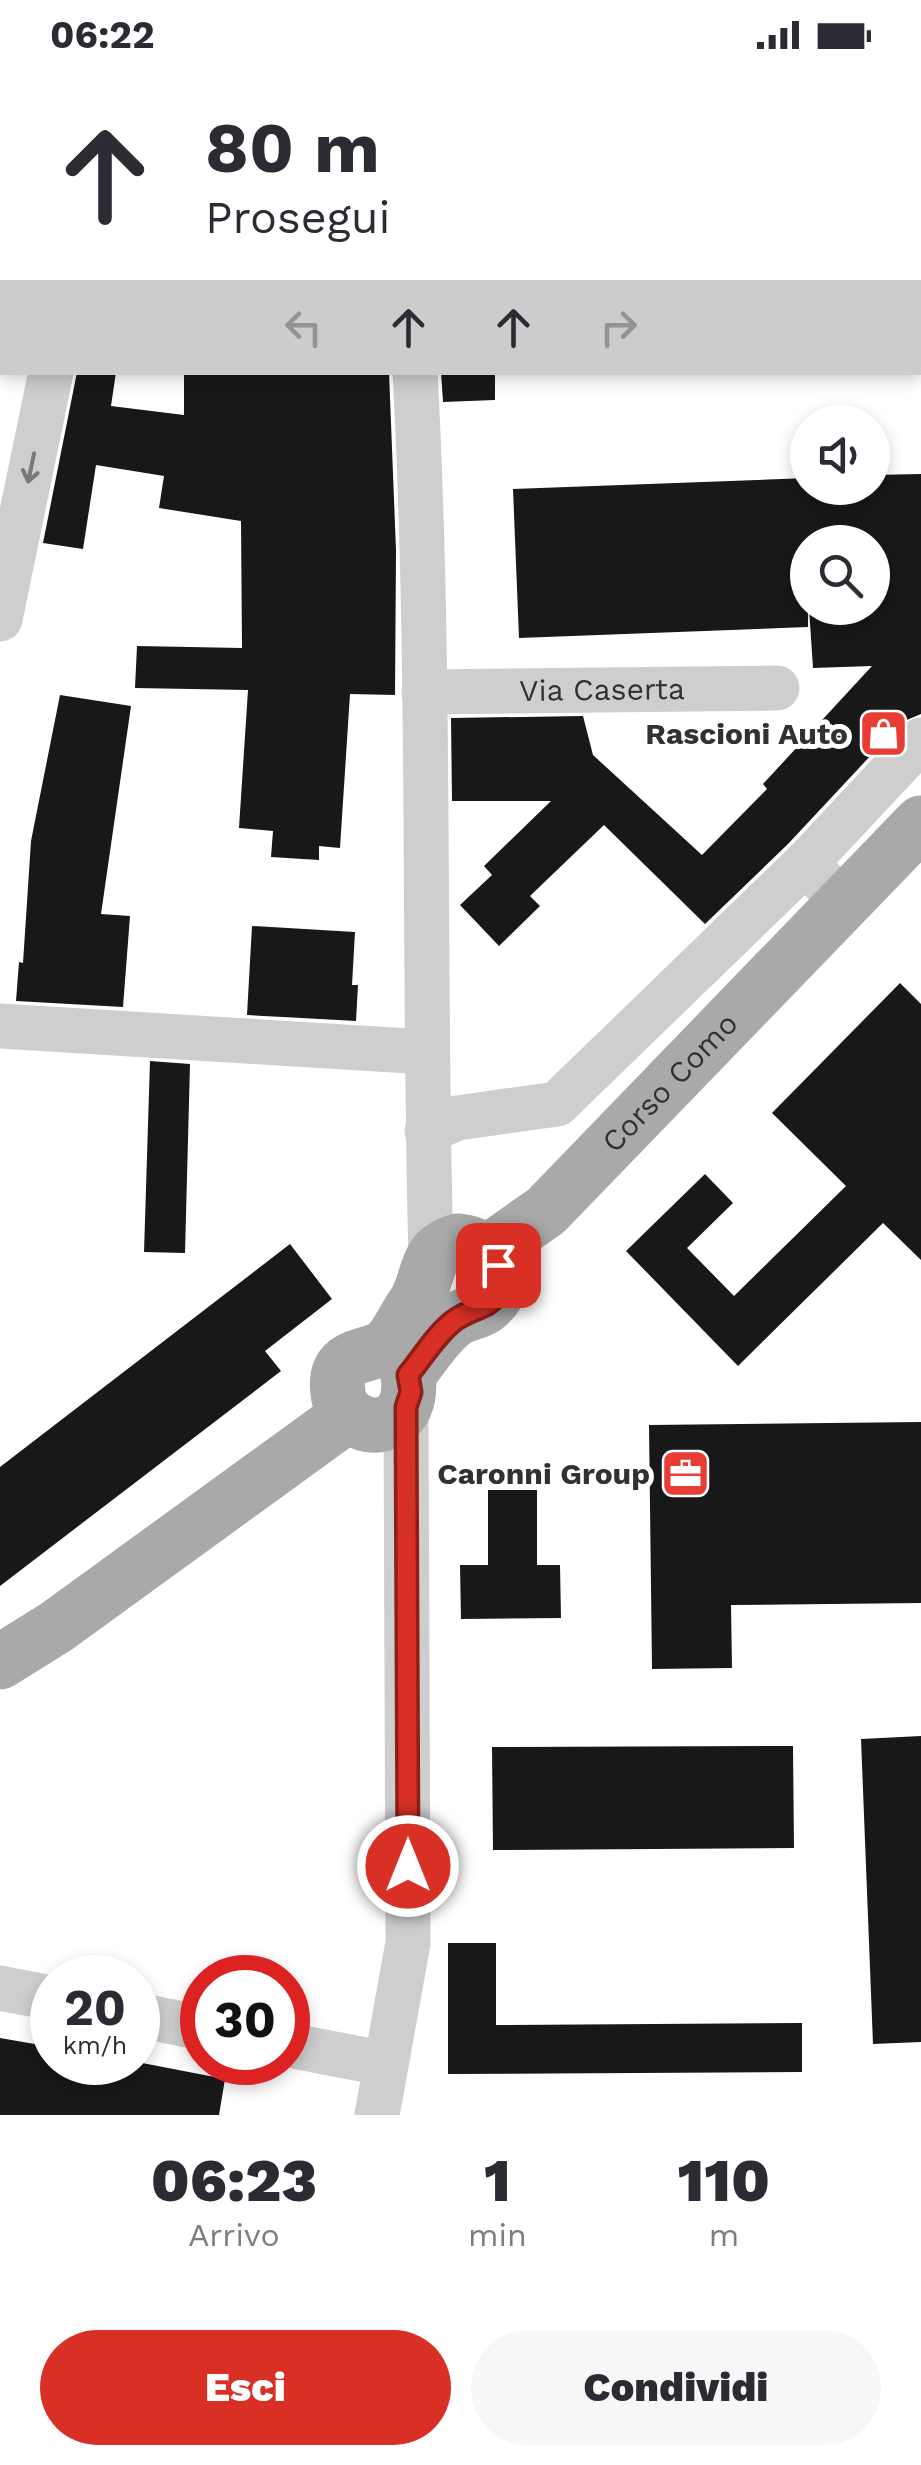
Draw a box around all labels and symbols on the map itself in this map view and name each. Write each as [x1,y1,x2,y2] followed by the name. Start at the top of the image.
[20,451,39,483] one-way arrow
[519,671,685,708] street label: Via Caserta
[857,708,909,760] shop icon: Rascioni Auto
[645,716,848,751] place label: Rascioni Auto
[595,1006,745,1159] street label: Corso Como
[456,1223,541,1308] pin
[659,1448,711,1500] office icon: Caronni Group
[437,1456,650,1491] place label: Caronni Group
[356,1814,460,1918] position arrow
[180,1955,310,2085] speed limit sign: 30

